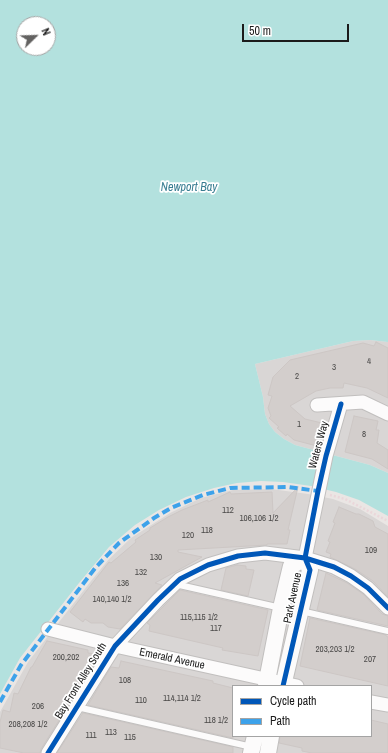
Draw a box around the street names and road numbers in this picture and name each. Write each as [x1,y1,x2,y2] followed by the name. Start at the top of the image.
[306,420,332,470] street label: Waters Way
[281,571,305,625] street label: Park Avenue
[52,641,110,721] street label: Bay Front Alley South
[138,646,206,672] street label: Emerald Avenue

